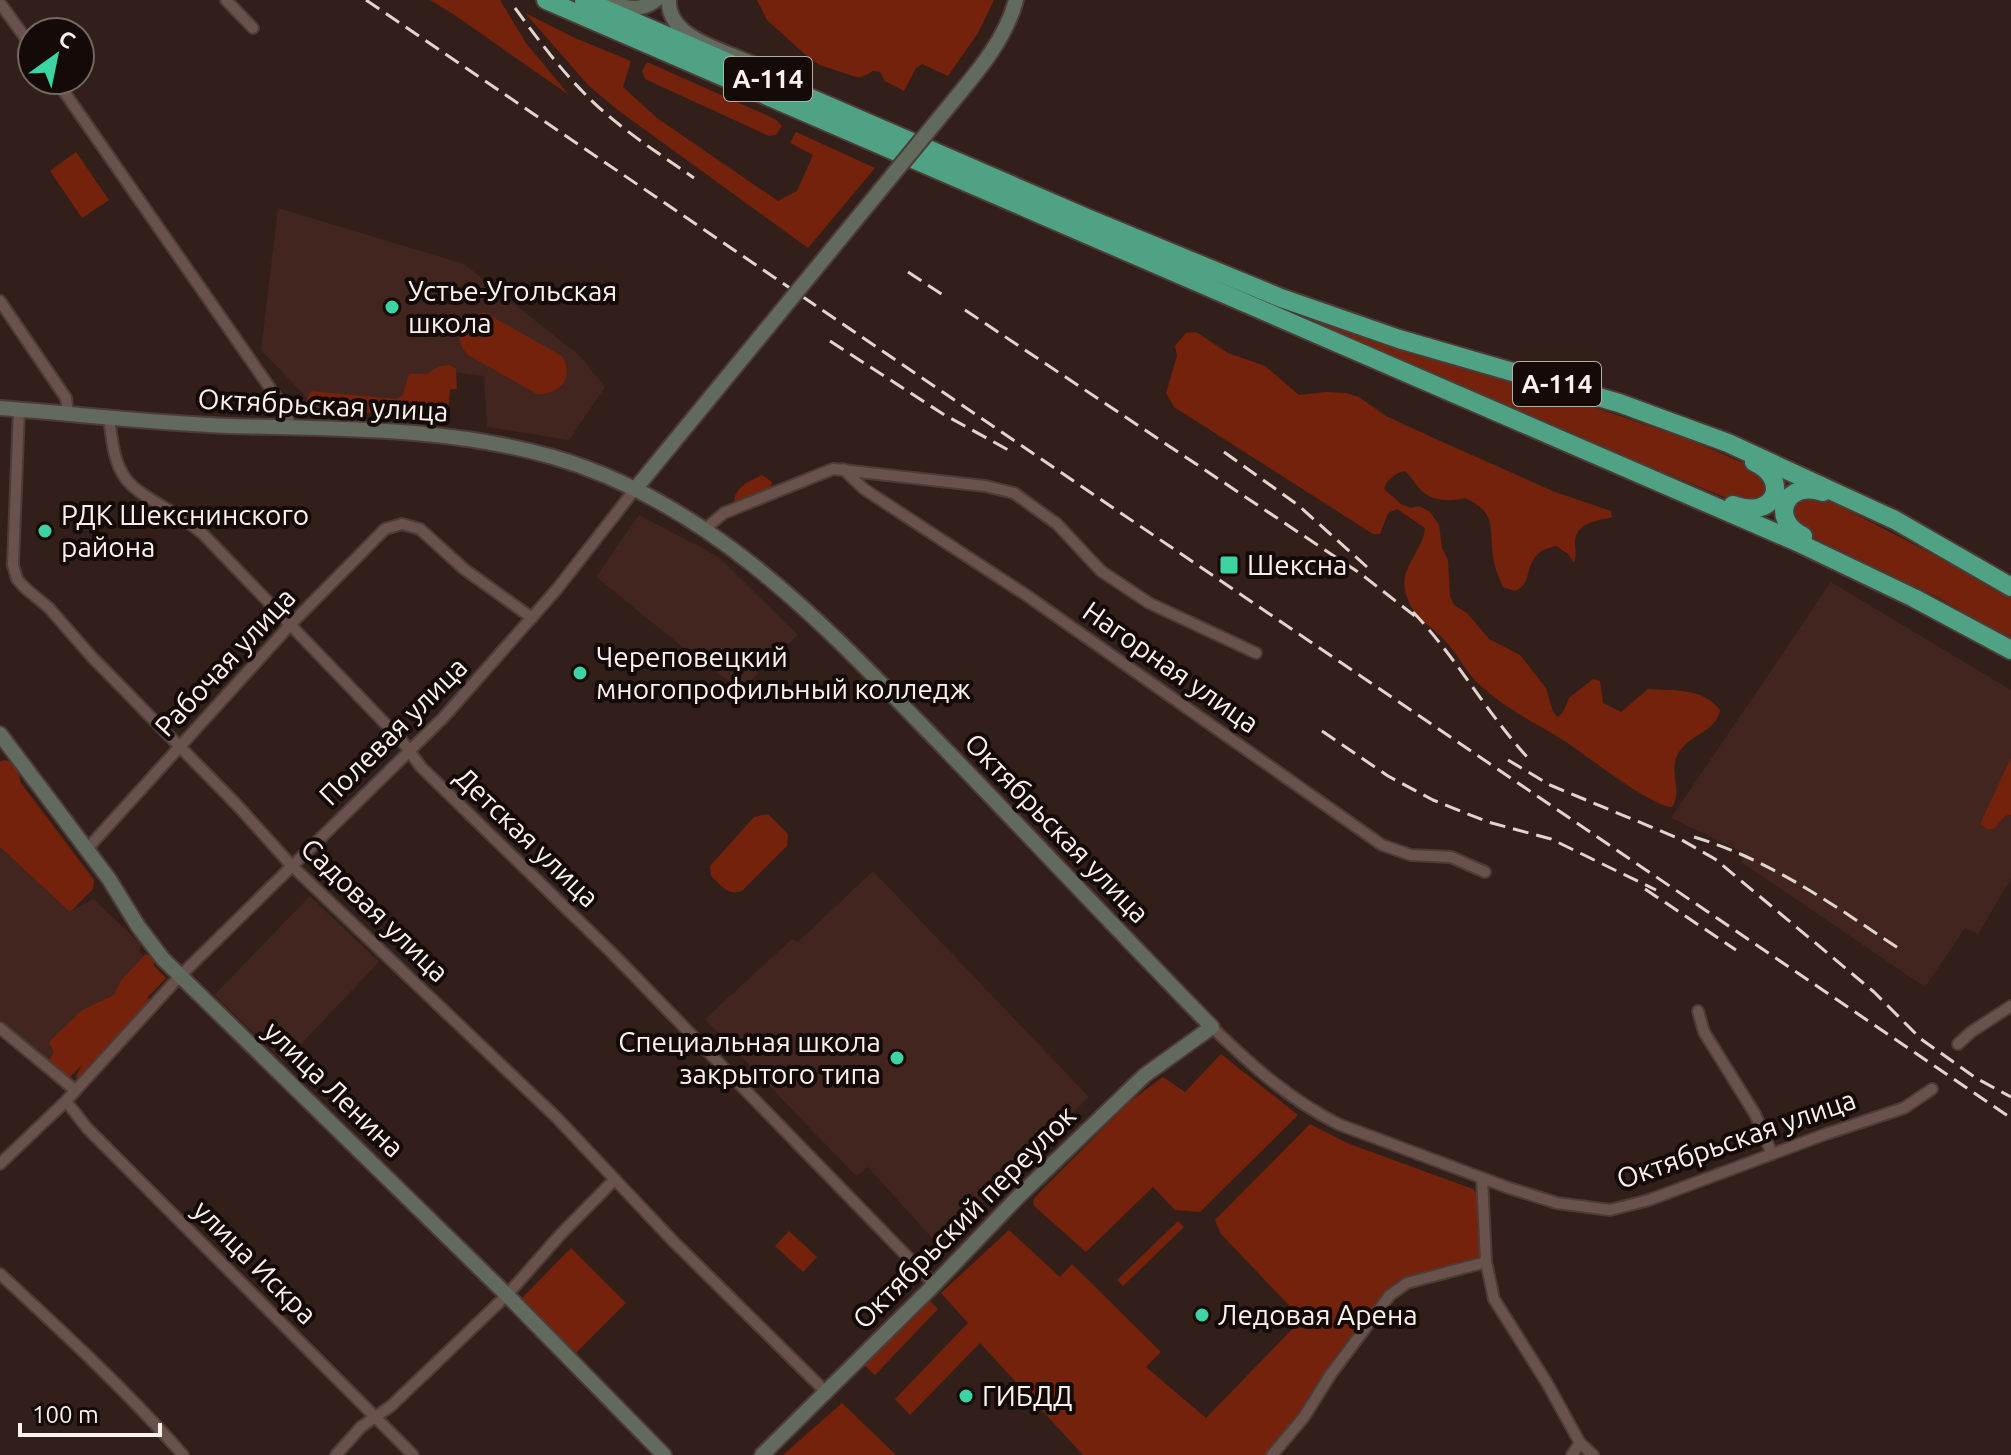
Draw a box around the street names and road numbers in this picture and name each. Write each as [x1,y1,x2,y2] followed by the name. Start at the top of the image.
[724,57,812,101] road number: А-114
[1513,362,1601,406] road number: А-114
[197,382,449,427] street label: Октябрьская улица
[148,581,301,742] street label: Рабочая улица
[1078,595,1265,739] street label: Нагорная улица
[313,651,473,811] street label: Полевая улица
[959,727,1156,929] street label: Октябрьская улица
[449,760,605,913] street label: Детская улица
[295,832,455,988] street label: Садовая улица
[258,1014,410,1163] street label: улица Ленина
[1612,1083,1859,1194] street label: Октябрьская улица
[846,1099,1081,1334] street label: Октябрьский переулок
[187,1194,323,1330] street label: улица Искра

